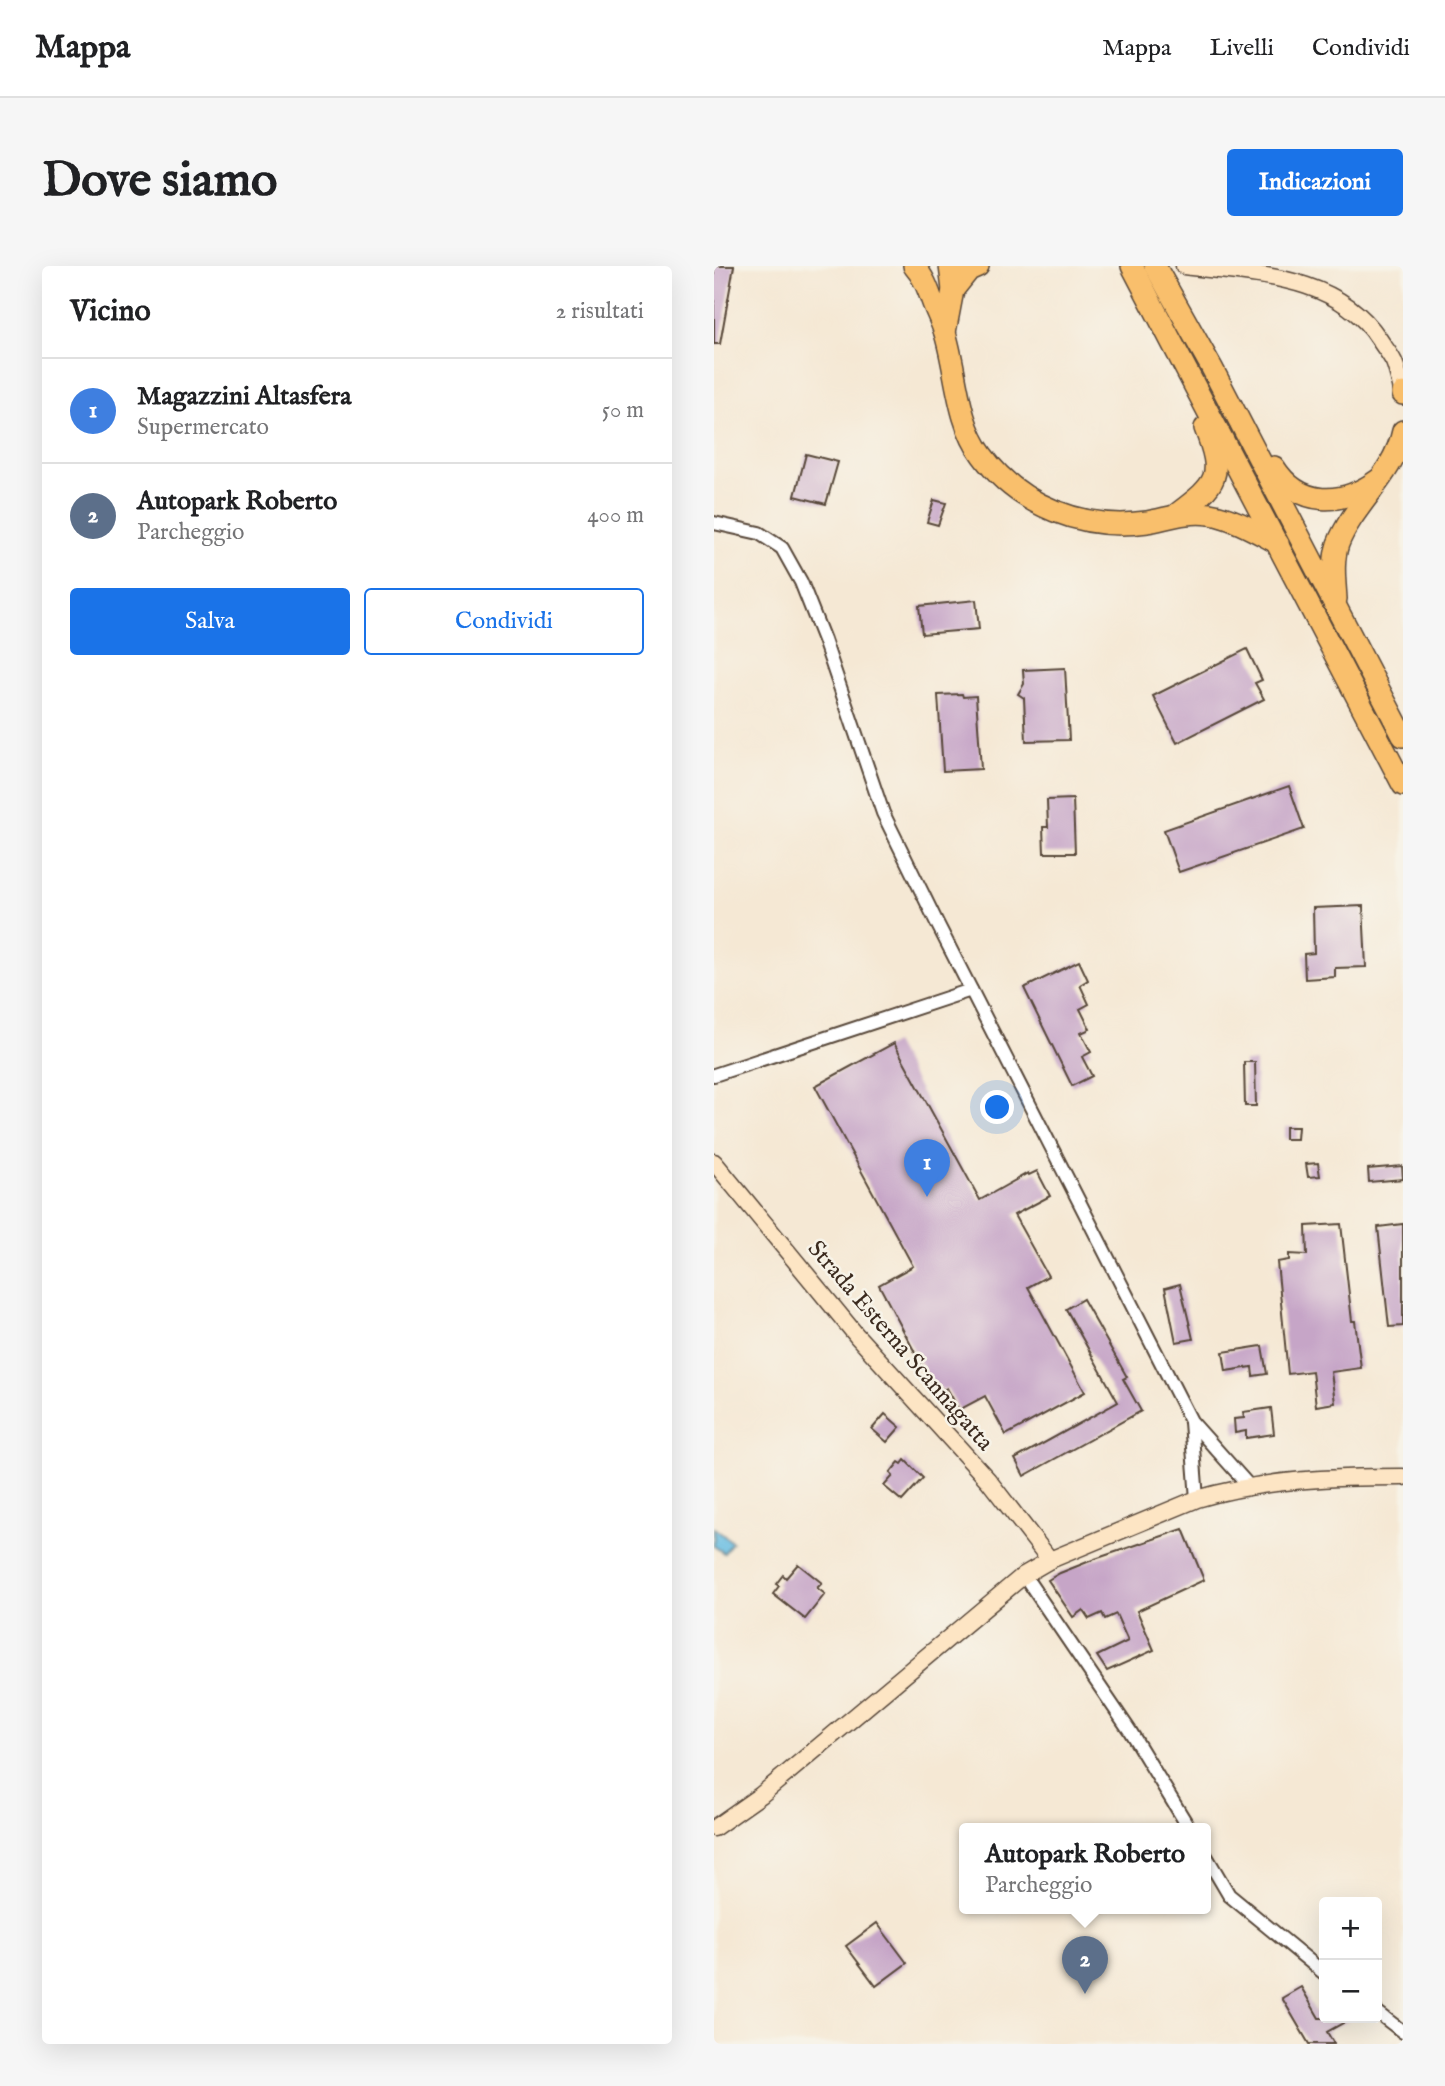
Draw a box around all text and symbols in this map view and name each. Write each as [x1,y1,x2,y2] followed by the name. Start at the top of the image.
[35,27,130,69] text: Mappa
[1102,33,1171,64] text: Mappa
[1209,33,1274,64] text: Livelli
[1312,33,1410,64] text: Condividi
[1227,149,1403,216] button: Indicazioni
[42,151,278,213] text: Dove siamo
[70,293,151,331] text: Vicino
[555,297,644,326] text: 2 risultati
[137,380,352,413] text: Magazzini Altasfera
[89,396,97,425] text: 1
[602,396,644,425] text: 50 m
[137,413,269,442] text: Supermercato
[137,485,337,518] text: Autopark Roberto
[88,501,98,530] text: 2
[587,501,644,530] text: 400 m
[137,518,245,547] text: Parcheggio
[70,588,350,655] button: Salva
[364,588,644,655] button: Condividi
[980,1090,1014,1124] your location
[904,1139,950,1197] pin: 1
[800,1234,1000,1458] street label: Strada Esterna Scannagatta
[959,1823,1211,1914] popup
[985,1838,1185,1871] text: Autopark Roberto
[985,1871,1092,1900] text: Parcheggio
[1319,1897,1382,2023] map controls
[1319,1897,1382,1960] button: +
[1062,1936,1108,1994] pin: 2
[1319,1960,1382,2023] button: −

